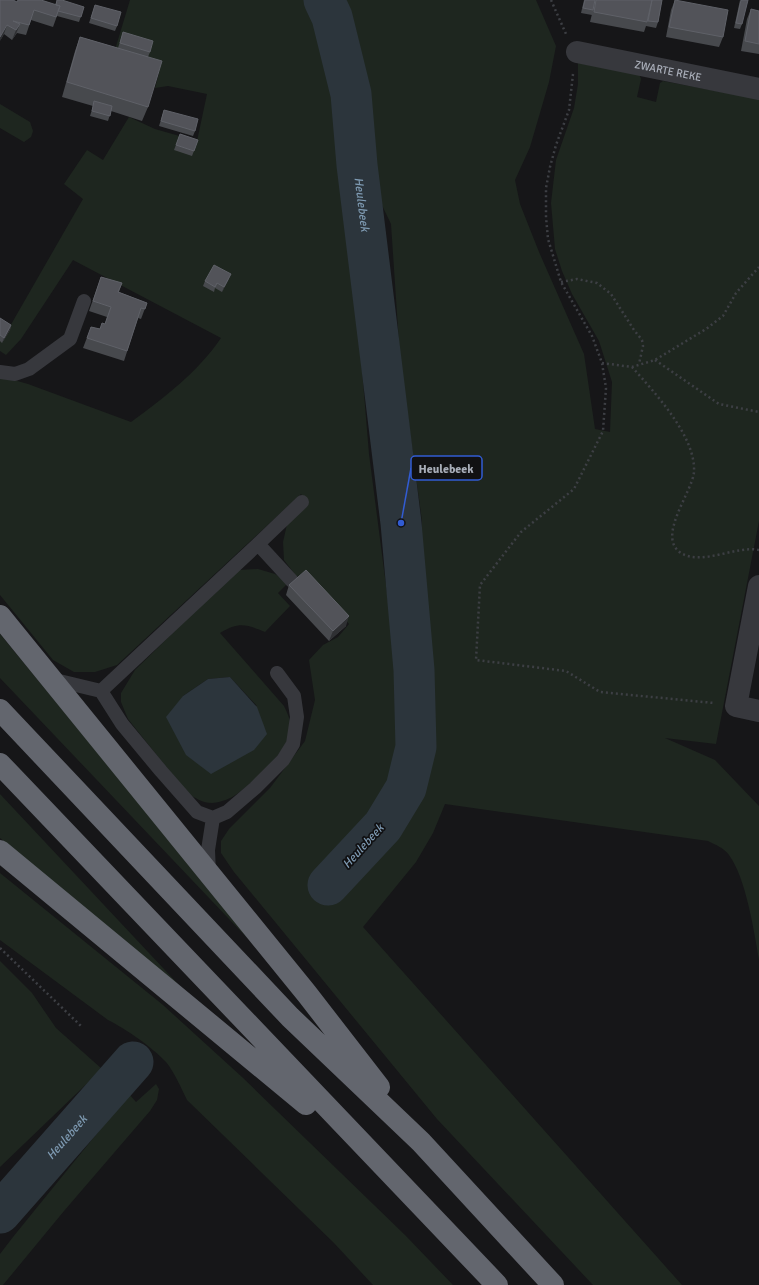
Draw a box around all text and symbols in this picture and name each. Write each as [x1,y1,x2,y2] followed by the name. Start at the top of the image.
[633,58,703,84] street label: ZWARTE REKE
[351,176,372,233] water label: Heulebeek
[411,456,482,480] callout: Heulebeek
[419,462,474,477] text: Heulebeek
[340,820,388,872] water label: Heulebeek
[43,1111,91,1163] water label: Heulebeek

